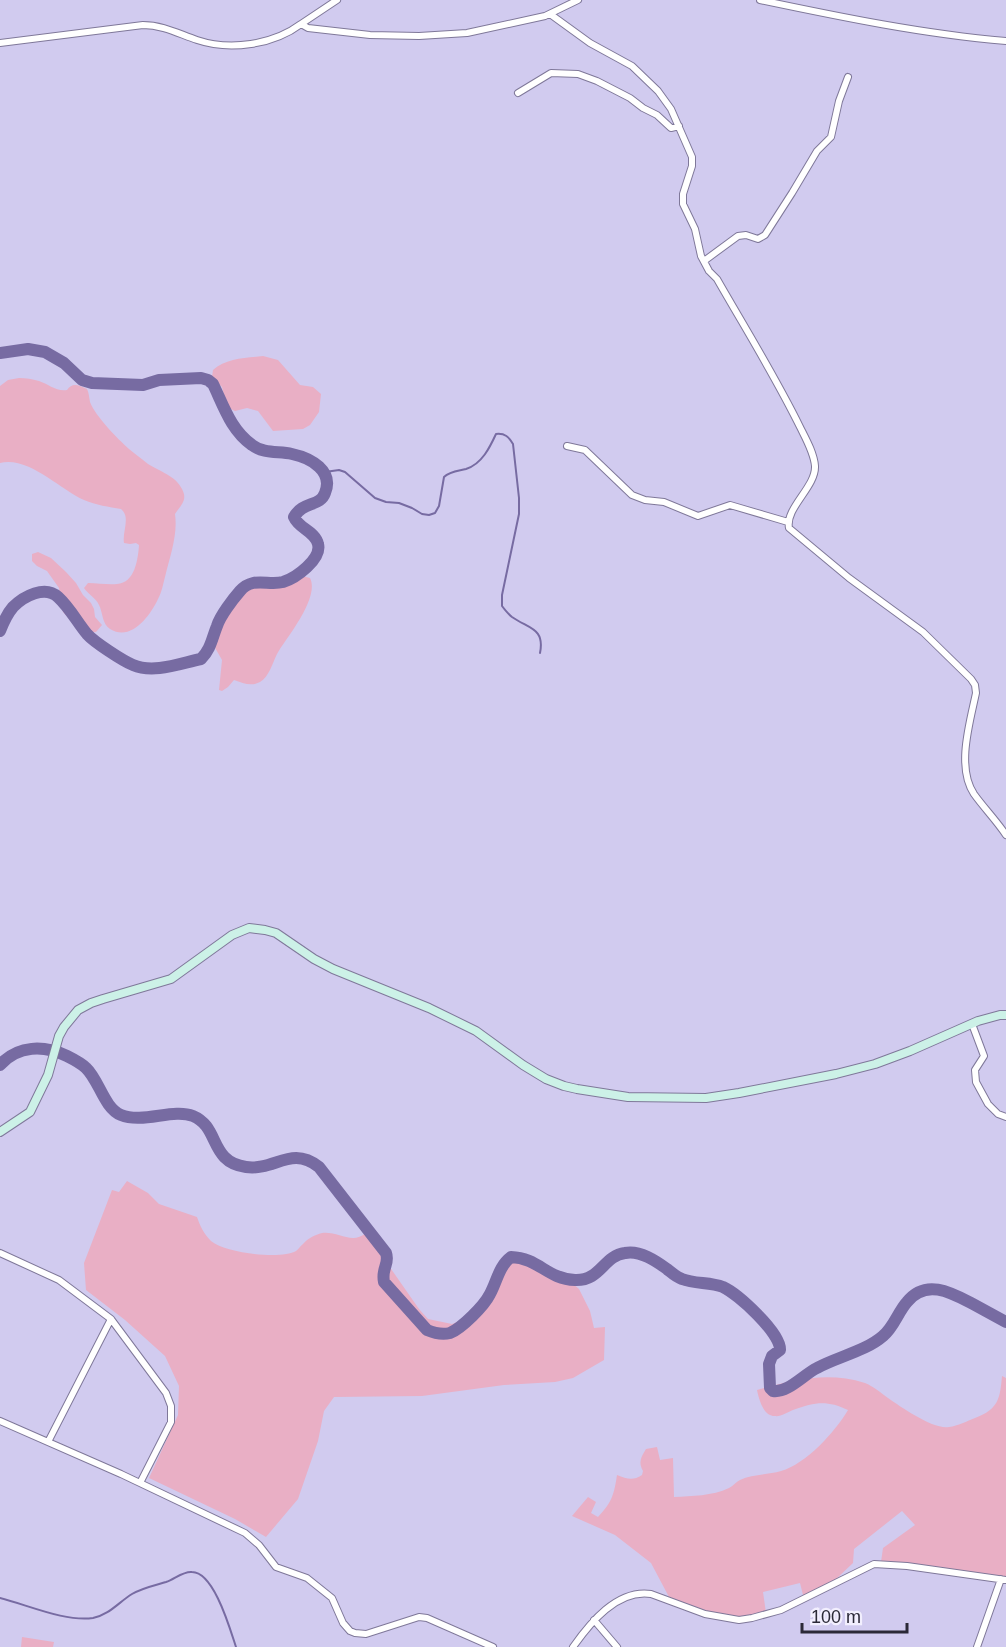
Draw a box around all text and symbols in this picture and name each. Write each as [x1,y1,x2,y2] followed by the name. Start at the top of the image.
[802,1596,907,1634] scale bar
[811,1607,861,1627] text: 100 m

